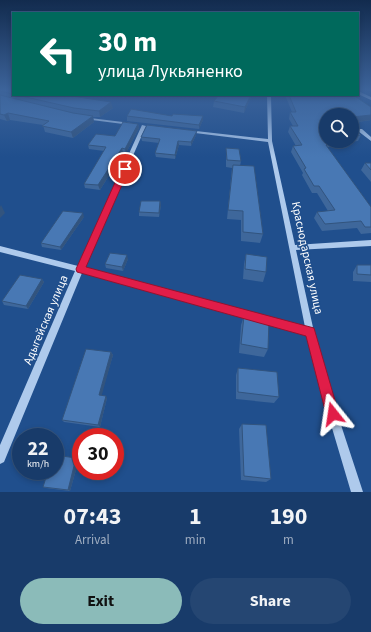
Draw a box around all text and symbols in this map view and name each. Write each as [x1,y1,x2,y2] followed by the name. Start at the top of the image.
[98,22,157,62] text: 30 m
[32,28,84,80] icon: left
[98,59,243,84] text: улица Лукьяненко
[319,108,359,148] map controls
[319,108,359,148] button: search
[108,152,142,186] pin
[114,158,136,180] icon: arrive
[287,200,327,316] street label: Краснодарская улица
[19,273,73,367] street label: Адыгейская улица
[312,393,354,435] position arrow
[72,428,124,480] speed limit sign: 30
[27,435,49,463] text: 22
[27,457,49,471] text: km/h
[63,499,121,534] text: 07:43
[189,499,202,534] text: 1
[269,499,307,534] text: 190
[75,531,110,549] text: Arrival
[185,531,206,549] text: min
[283,531,294,549] text: m
[20,578,182,624] button: Exit
[190,578,351,624] button: Share

